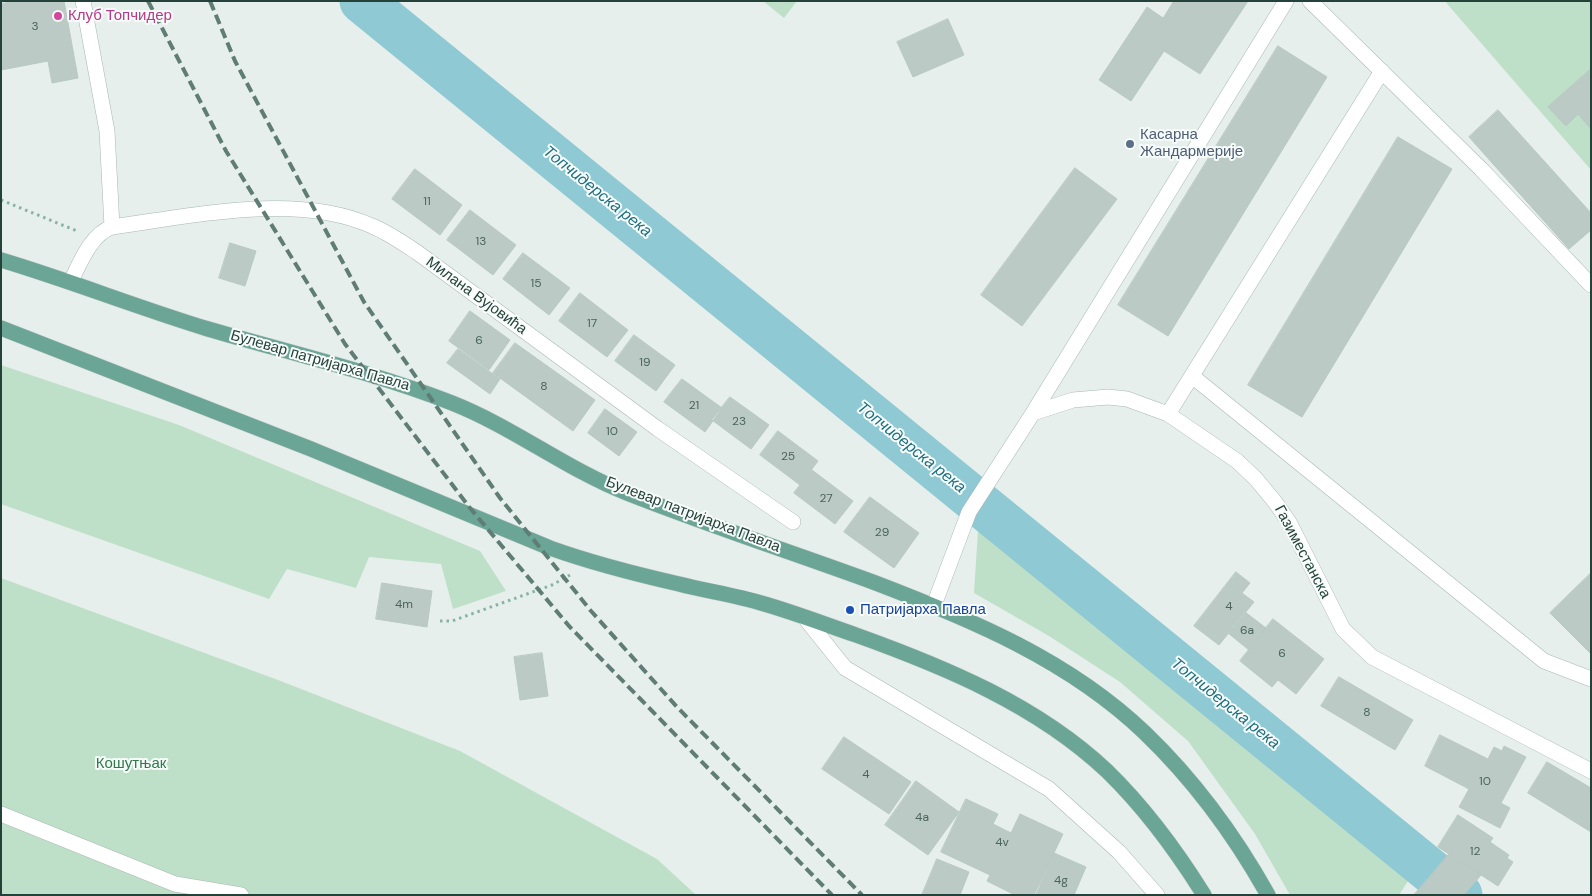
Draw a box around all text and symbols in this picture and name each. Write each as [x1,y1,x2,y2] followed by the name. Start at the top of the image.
[68,7,172,25] place label: Клуб Топчидер
[52,10,64,22] marker: Клуб Топчидер
[31,20,39,34] house number: 3
[1140,126,1243,161] place label: Касарна Жандармерије
[1124,138,1136,150] marker: Касарна Жандармерије
[539,142,655,242] water label: Топчидерска река
[423,195,431,209] house number: 11
[476,235,486,249] house number: 13
[422,253,530,339] street label: Милана Вујовића
[530,277,542,291] house number: 15
[587,317,597,331] house number: 17
[228,327,412,395] street label: Булевар патријарха Павла
[475,334,483,348] house number: 6
[639,356,651,370] house number: 19
[540,380,548,394] house number: 8
[853,398,969,498] water label: Топчидерска река
[689,399,699,413] house number: 21
[732,415,746,429] house number: 23
[606,425,618,439] house number: 10
[781,450,795,464] house number: 25
[603,473,783,557] street label: Булевар патријарха Павла
[819,492,833,506] house number: 27
[1270,502,1334,602] street label: Газиместанска
[875,526,889,540] house number: 29
[395,598,413,612] house number: 4m
[1225,600,1233,614] house number: 4
[860,601,986,619] place label: Патријарха Павла
[844,604,856,616] marker: Патријарха Павла
[1240,624,1254,638] house number: 6a
[1278,647,1286,661] house number: 6
[1167,654,1283,754] water label: Топчидерска река
[1363,706,1371,720] house number: 8
[96,755,166,773] park label: Кошутњак
[862,768,870,782] house number: 4
[1479,775,1491,789] house number: 10
[915,811,929,825] house number: 4a
[995,836,1009,850] house number: 4v
[1470,845,1480,859] house number: 12
[1054,874,1068,888] house number: 4g

